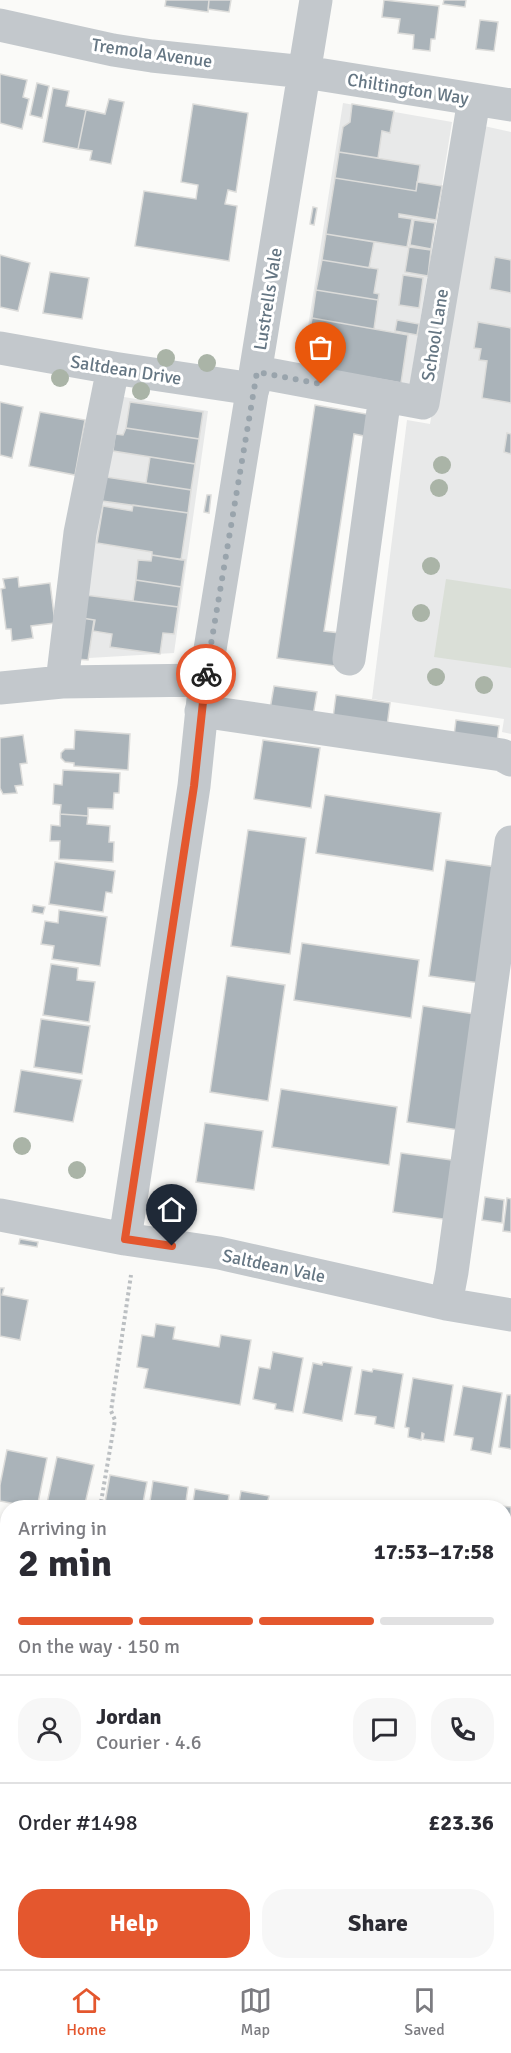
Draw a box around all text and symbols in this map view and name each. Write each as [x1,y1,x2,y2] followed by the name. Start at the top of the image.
[90,34,214,72] street label: Tremola Avenue
[346,69,471,110] street label: Chiltington Way
[249,246,287,352] street label: Lustrells Vale
[417,287,453,383] street label: School Lane
[295,322,346,384] pin
[304,331,337,364] icon: bag
[69,350,183,390] street label: Saltdean Drive
[176,644,236,704] courier
[190,658,223,691] icon: bike
[146,1184,197,1246] pin
[155,1193,188,1226] icon: home
[221,1244,327,1288] street label: Saltdean Vale
[18,1516,107,1541] text: Arriving in
[374,1538,494,1565] text: 17:53–17:58
[18,1539,112,1587] text: 2 min
[18,1634,180,1659] text: On the way · 150 m
[18,1698,81,1761] button: person
[353,1698,416,1761] button: chat
[431,1698,494,1761] button: phone
[96,1703,162,1730] text: Jordan
[96,1730,202,1755] text: Courier · 4.6
[18,1809,138,1836] text: Order #1498
[428,1809,494,1836] text: £23.36
[18,1889,250,1958] button: Help
[262,1889,494,1958] button: Share
[66,1984,106,2040] tab: Home
[239,1984,272,2040] tab: Map
[404,1984,445,2040] tab: Saved

